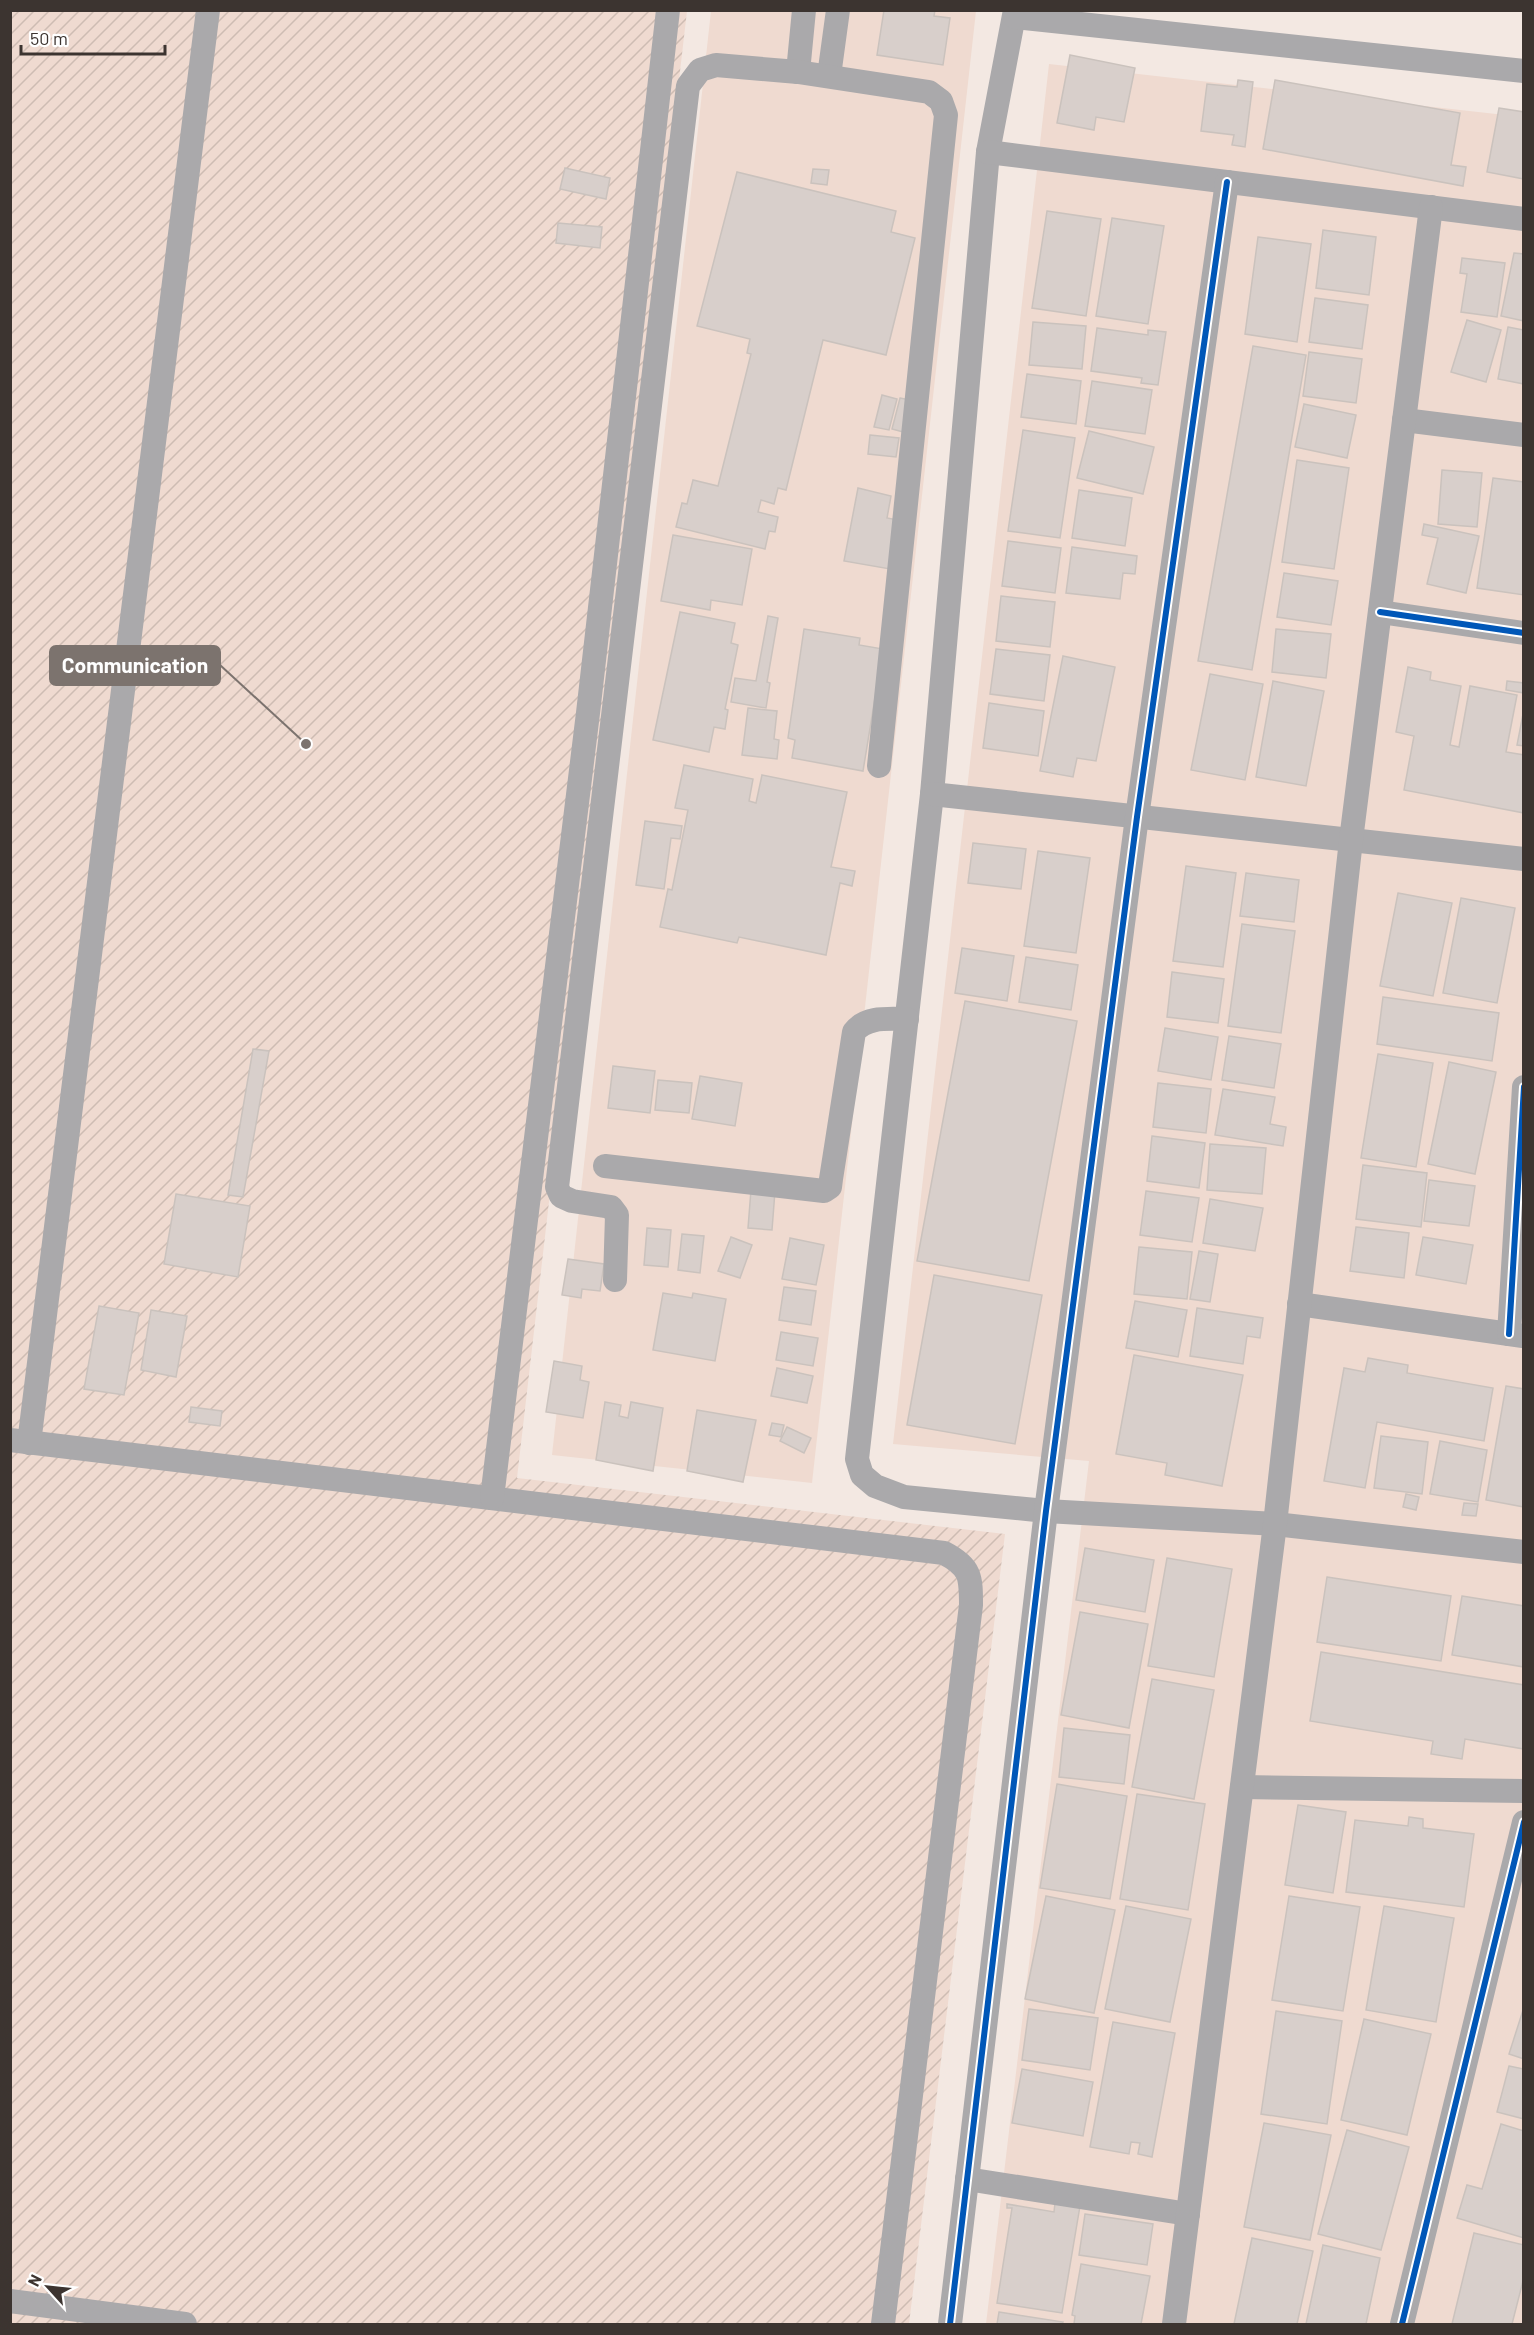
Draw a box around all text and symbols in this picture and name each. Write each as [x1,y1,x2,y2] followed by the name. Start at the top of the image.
[21,18,165,56] scale bar
[30,27,68,49] text: 50 m
[50,646,220,685] callout: Communication
[62,652,208,677] text: Communication
[18,2257,78,2317] north arrow
[23,2271,45,2289] text: N

